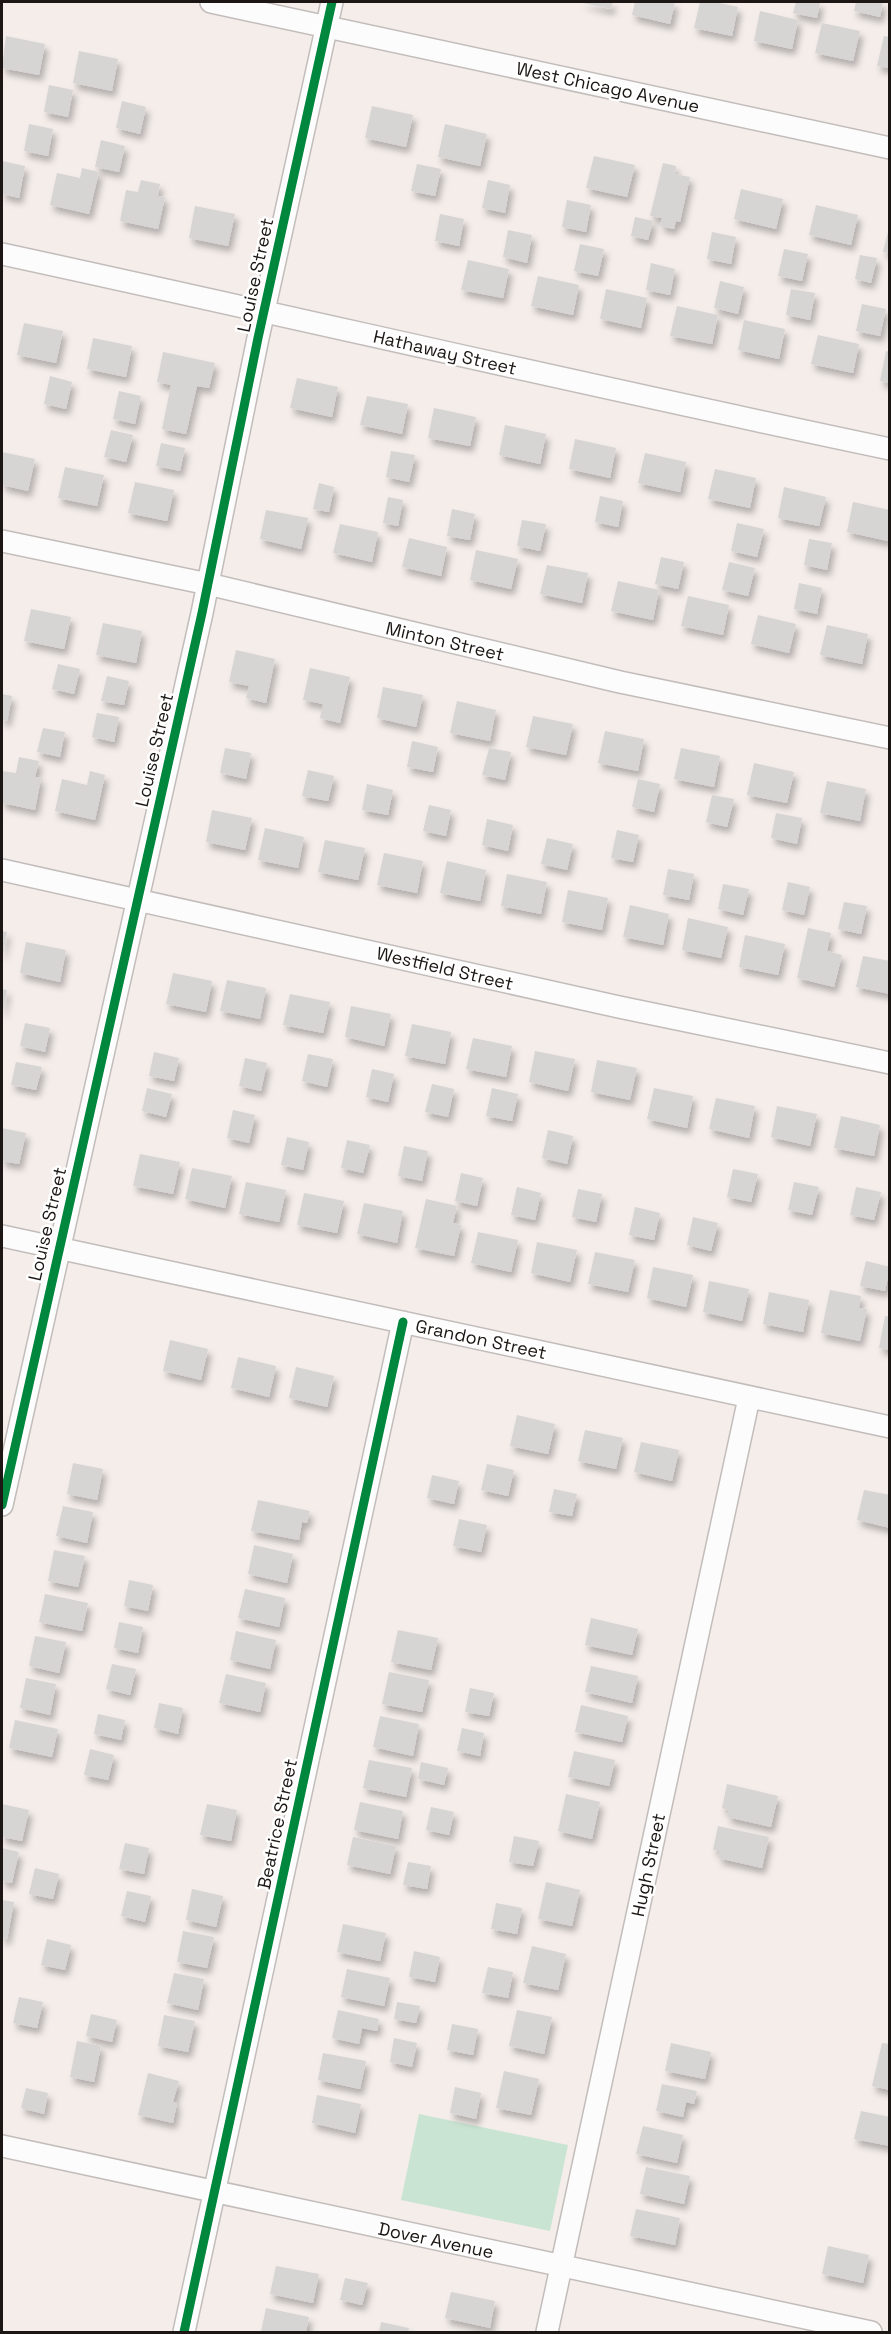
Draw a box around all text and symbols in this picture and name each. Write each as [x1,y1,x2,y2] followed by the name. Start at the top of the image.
[514,56,702,118] street label: West Chicago Avenue
[232,216,278,334] street label: Louise Street
[371,324,519,380] street label: Hathaway Street
[384,616,506,666] street label: Minton Street
[130,691,178,809] street label: Louise Street
[374,941,516,995] street label: Westfield Street
[23,1165,71,1283] street label: Louise Street
[414,1314,548,1364] street label: Grandon Street
[252,1757,302,1891] street label: Beatrice Street
[626,1811,670,1919] street label: Hugh Street
[376,2217,496,2263] street label: Dover Avenue

